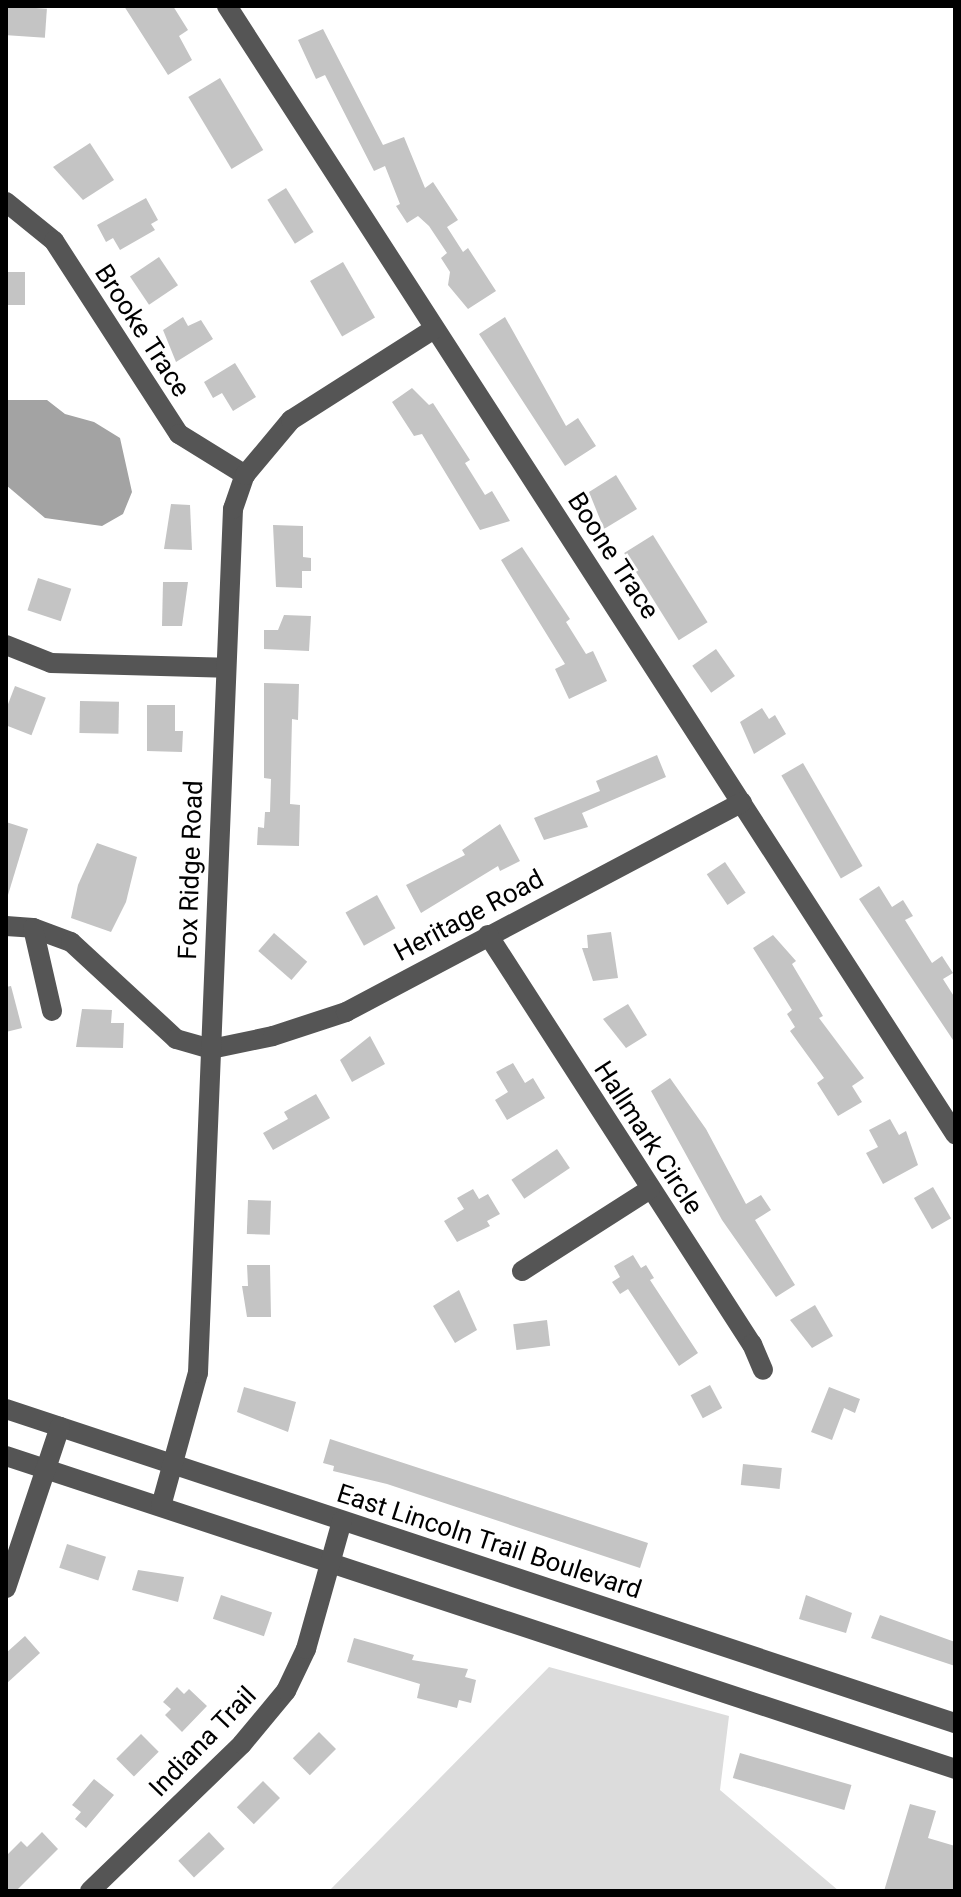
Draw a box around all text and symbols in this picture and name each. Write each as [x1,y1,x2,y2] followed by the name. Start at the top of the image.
[88,259,196,403] street label: Brooke Trace
[560,487,666,625] street label: Boone Trace
[172,780,210,960] street label: Fox Ridge Road
[389,864,549,968] street label: Heritage Road
[587,1056,709,1220] street label: Hallmark Circle
[333,1478,645,1606] street label: East Lincoln Trail Boulevard
[143,1680,263,1804] street label: Indiana Trail

